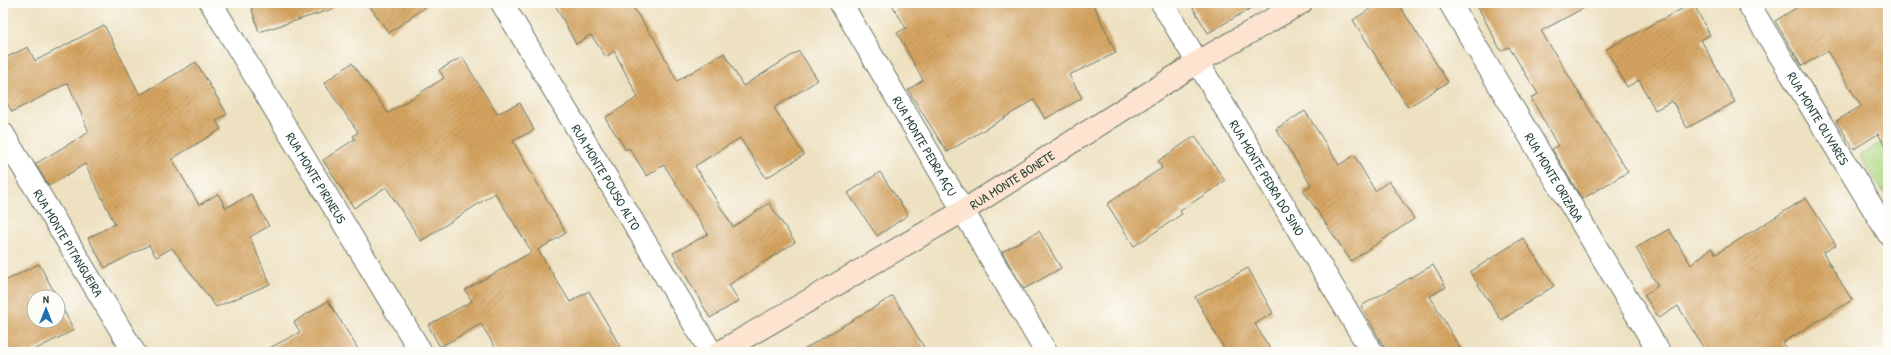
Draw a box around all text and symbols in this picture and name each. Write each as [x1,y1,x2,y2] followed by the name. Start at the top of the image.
[1783,69,1853,168] street label: RUA MONTE OLIVARES
[889,93,962,200] street label: RUA MONTE PEDRA AÇU
[1225,116,1309,239] street label: RUA MONTE PEDRA DO SINO
[568,121,645,233] street label: RUA MONTE POUSO ALTO
[282,129,351,227] street label: RUA MONTE PIRINEUS
[1521,129,1588,226] street label: RUA MONTE ORIZADA
[966,146,1058,214] street label: RUA MONTE BONETE
[30,187,106,299] street label: RUA MONTE PITANGUEIRA
[26,289,66,329] north arrow

